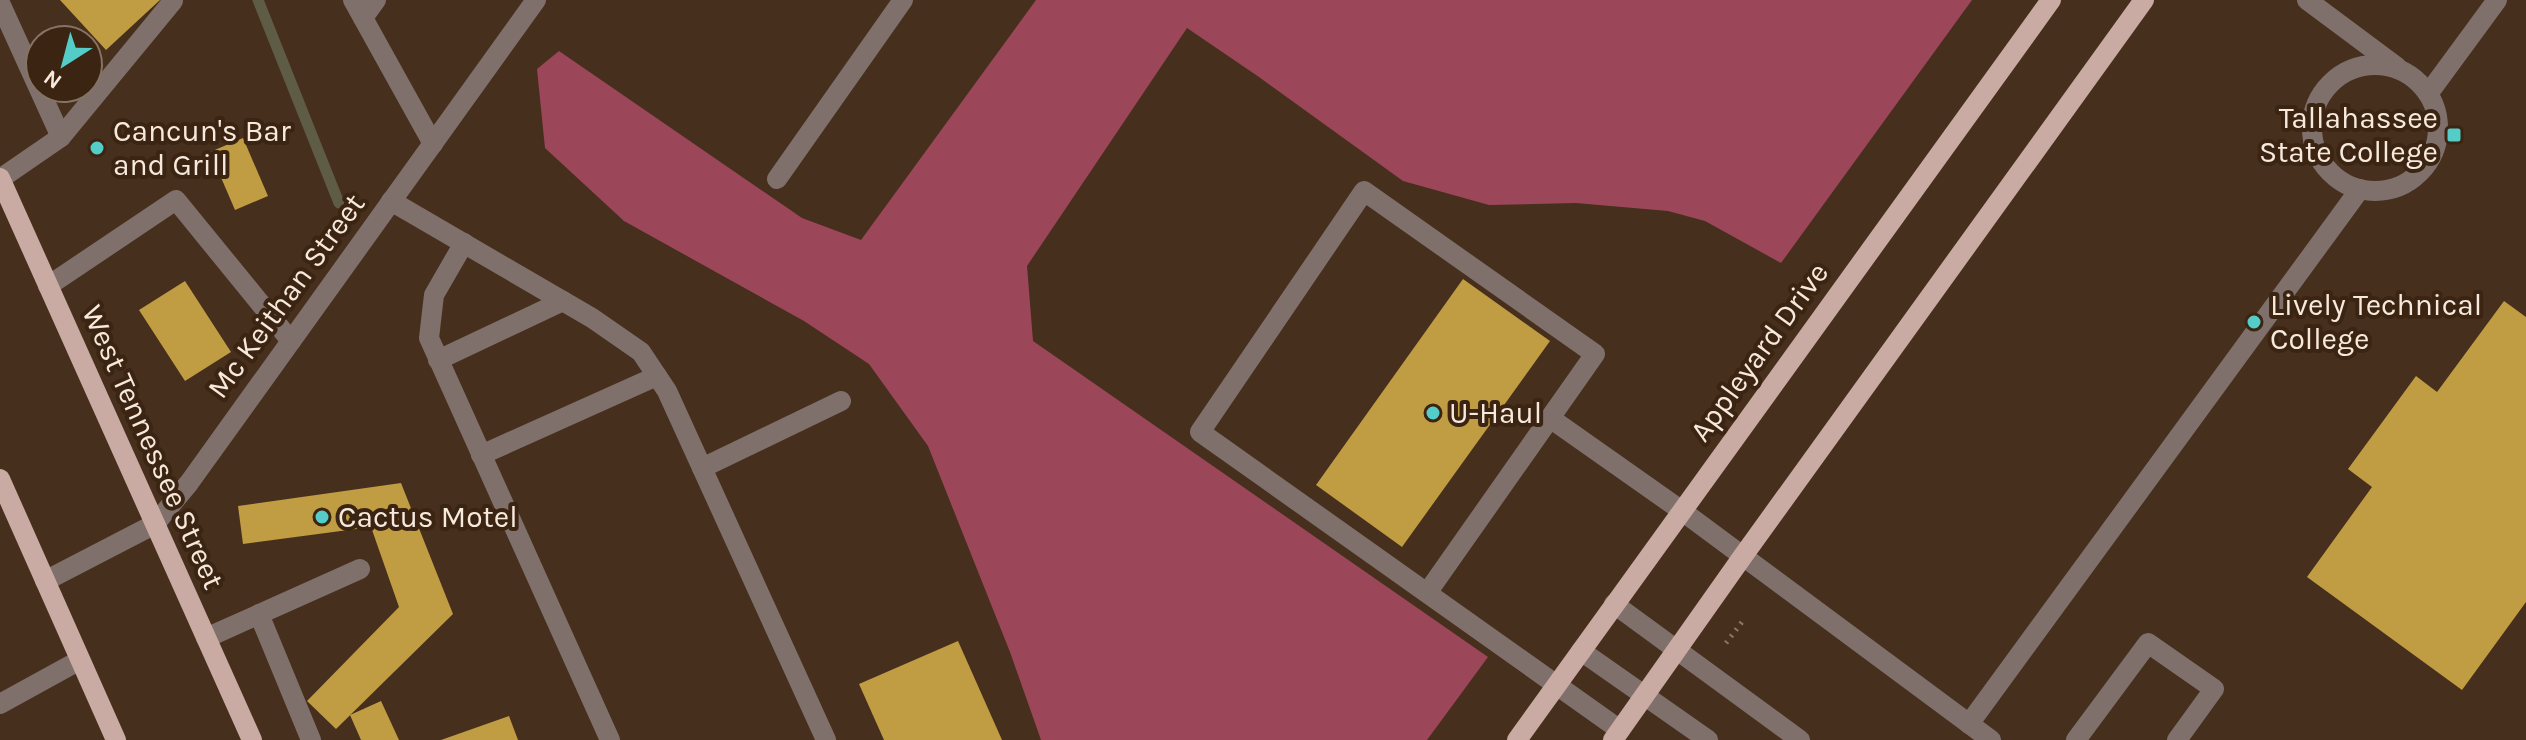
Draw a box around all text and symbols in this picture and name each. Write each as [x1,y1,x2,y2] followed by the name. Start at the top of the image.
[24,24,104,104] north arrow
[39,64,67,95] text: N
[2259,100,2438,170] place label: Tallahassee State College
[113,113,291,183] place label: Cancun's Bar and Grill
[2445,126,2463,144] marker: Tallahassee State College
[88,139,106,157] marker: Cancun's Bar and Grill
[200,187,372,405] street label: Mc Keithan Street
[1682,255,1836,449] street label: Appleyard Drive
[2270,287,2482,357] place label: Lively Technical College
[74,299,232,595] street label: West Tennessee Street
[2245,313,2263,331] marker: Lively Technical College
[1449,395,1542,431] place label: U-Haul
[1424,404,1442,422] marker: U-Haul
[338,499,518,535] place label: Cactus Motel
[313,508,331,526] marker: Cactus Motel

